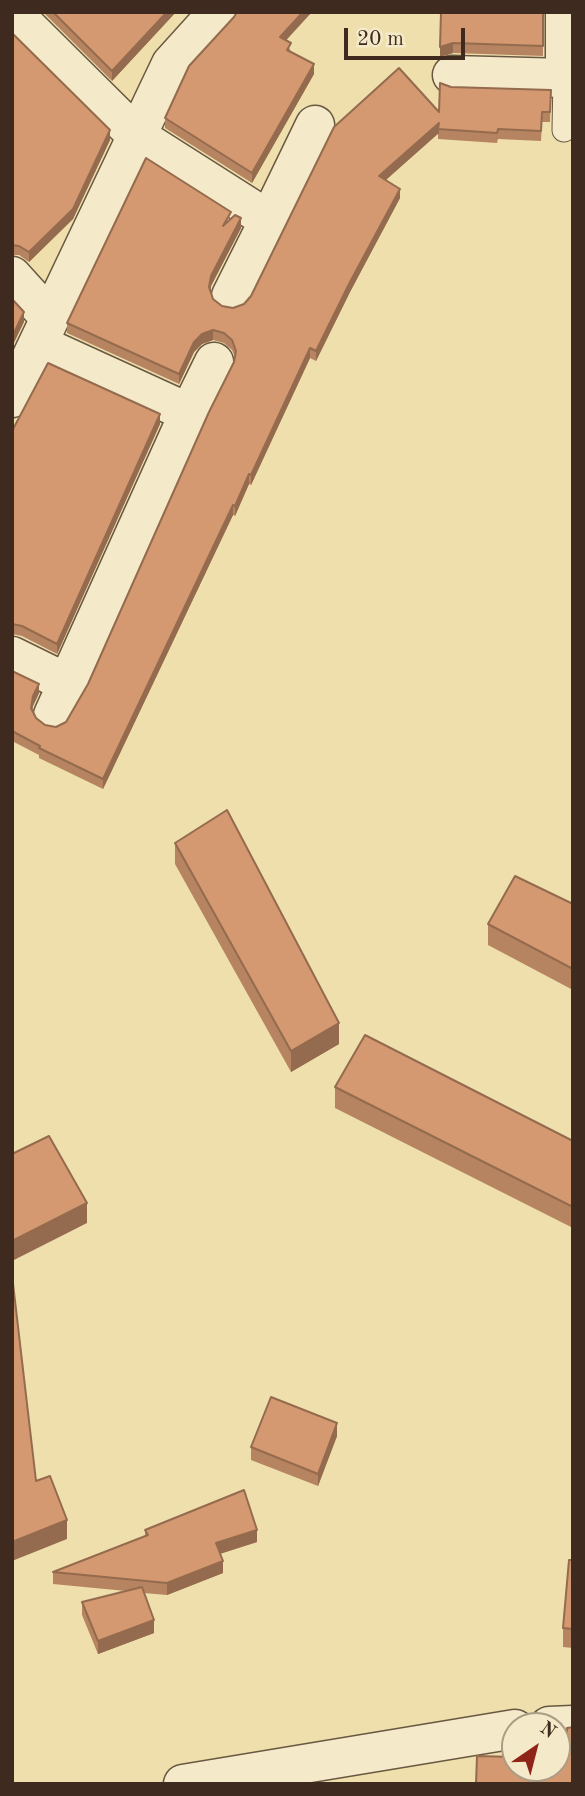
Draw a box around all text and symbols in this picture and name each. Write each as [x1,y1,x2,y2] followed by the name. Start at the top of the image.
[347,14,468,58] scale bar
[357,29,404,50] text: 20 m
[501,1712,571,1782] north arrow
[536,1719,559,1743] text: N

